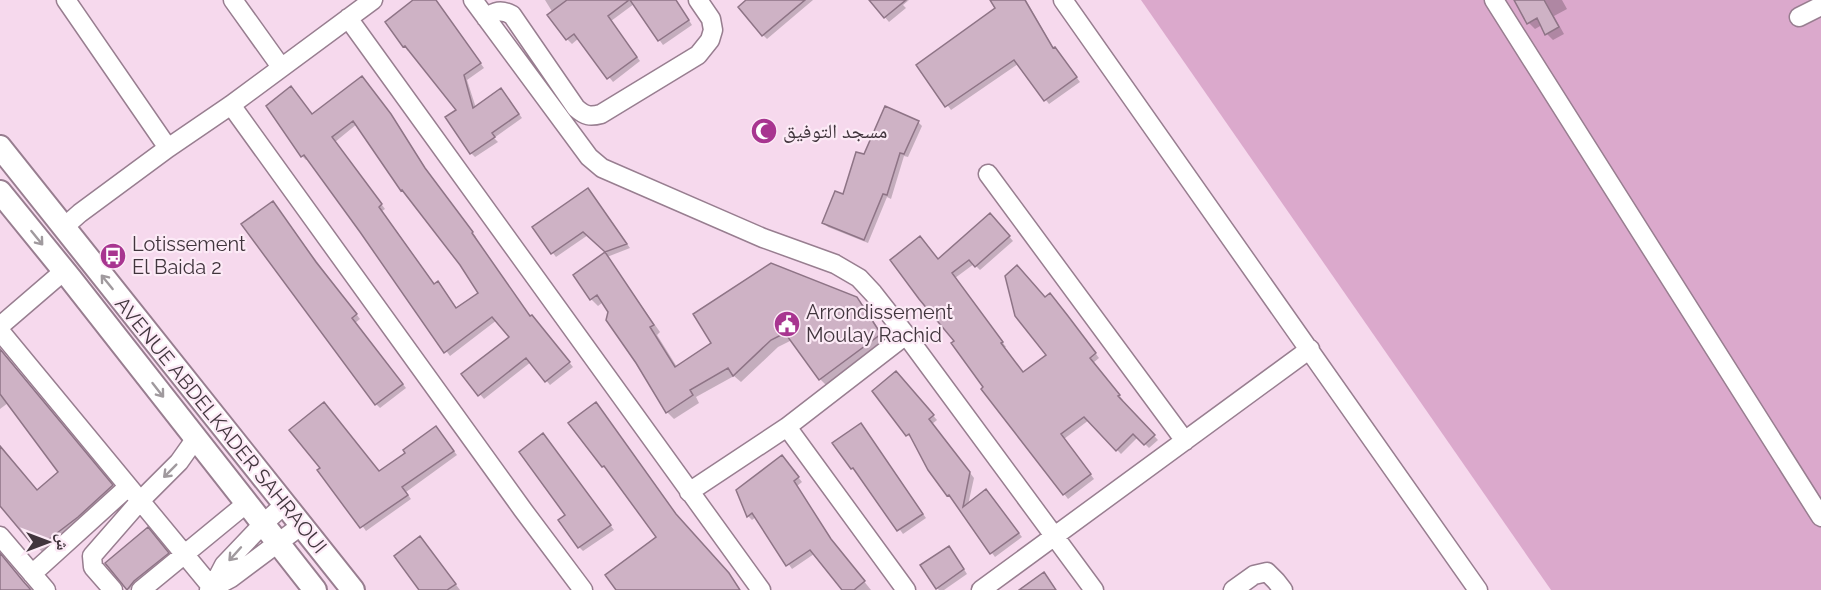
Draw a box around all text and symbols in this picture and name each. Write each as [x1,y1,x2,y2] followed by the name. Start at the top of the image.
[749,116,779,146] mosque icon: مسجد التوفيق
[783,119,887,143] place label: مسجد التوفيق
[30,229,43,245] one-way arrow
[132,232,246,279] place label: Lotissement El Baida 2
[98,241,128,271] bus stop icon: Lotissement El Baida 2
[100,274,113,290] one-way arrow
[110,292,332,558] street label: AVENUE ABDELKADER SAHRAOUI
[806,300,953,347] place label: Arrondissement Moulay Rachid
[772,309,802,339] public building icon: Arrondissement Moulay Rachid
[152,382,165,398] one-way arrow
[162,464,177,478] one-way arrow
[18,512,78,572] north arrow
[53,534,72,551] text: ش
[228,546,242,561] one-way arrow

